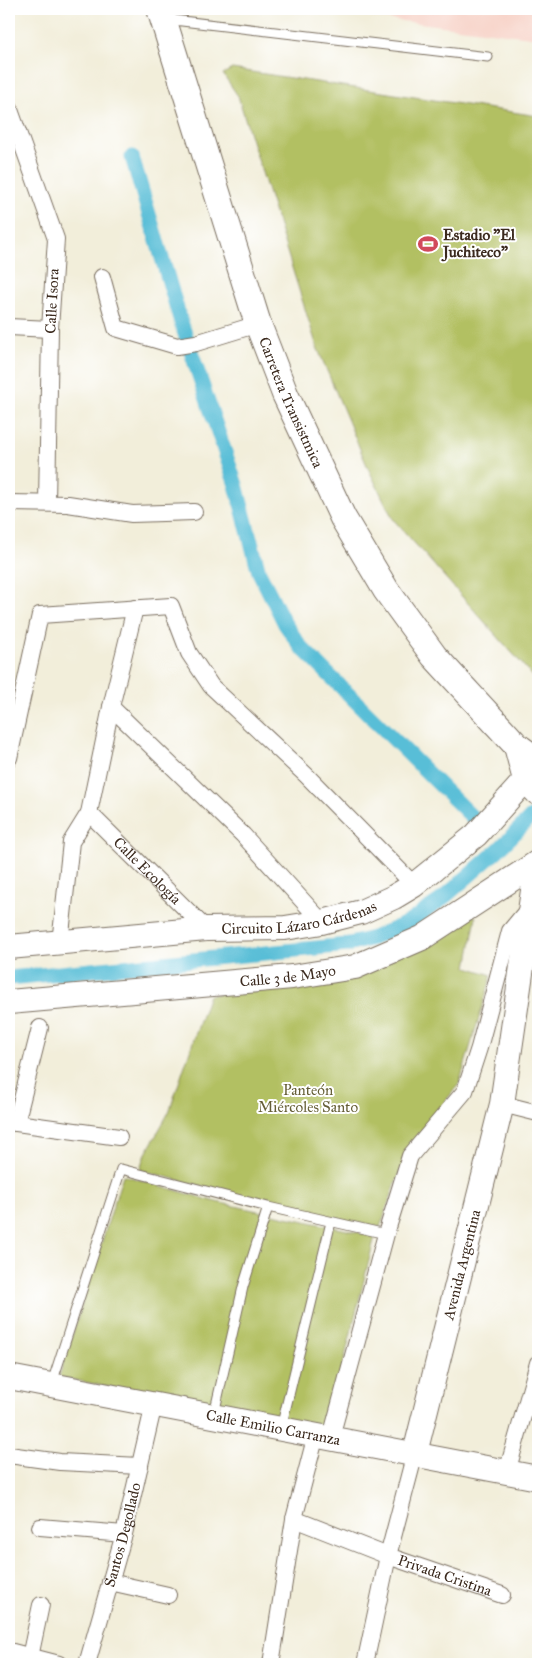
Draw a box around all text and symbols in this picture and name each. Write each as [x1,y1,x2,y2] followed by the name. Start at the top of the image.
[441,226,516,262] place label: Estadio "El Juchiteco"
[417,233,439,255] sports icon: Estadio "El Juchiteco"
[41,267,63,334] street label: Calle Isora
[255,335,327,471] street label: Carretera Transistmica
[110,833,185,909] street label: Calle Ecología
[221,897,380,938] street label: Circuito Lázaro Cárdenas
[239,961,337,991] street label: Calle 3 de Mayo
[258,1081,358,1116] park label: Panteón Miércoles Santo
[439,1207,484,1323] street label: Avenida Argentina
[205,1406,342,1449] street label: Calle Emilio Carranza
[100,1481,145,1589] street label: Santos Degollado
[395,1551,495,1600] street label: Privada Cristina

